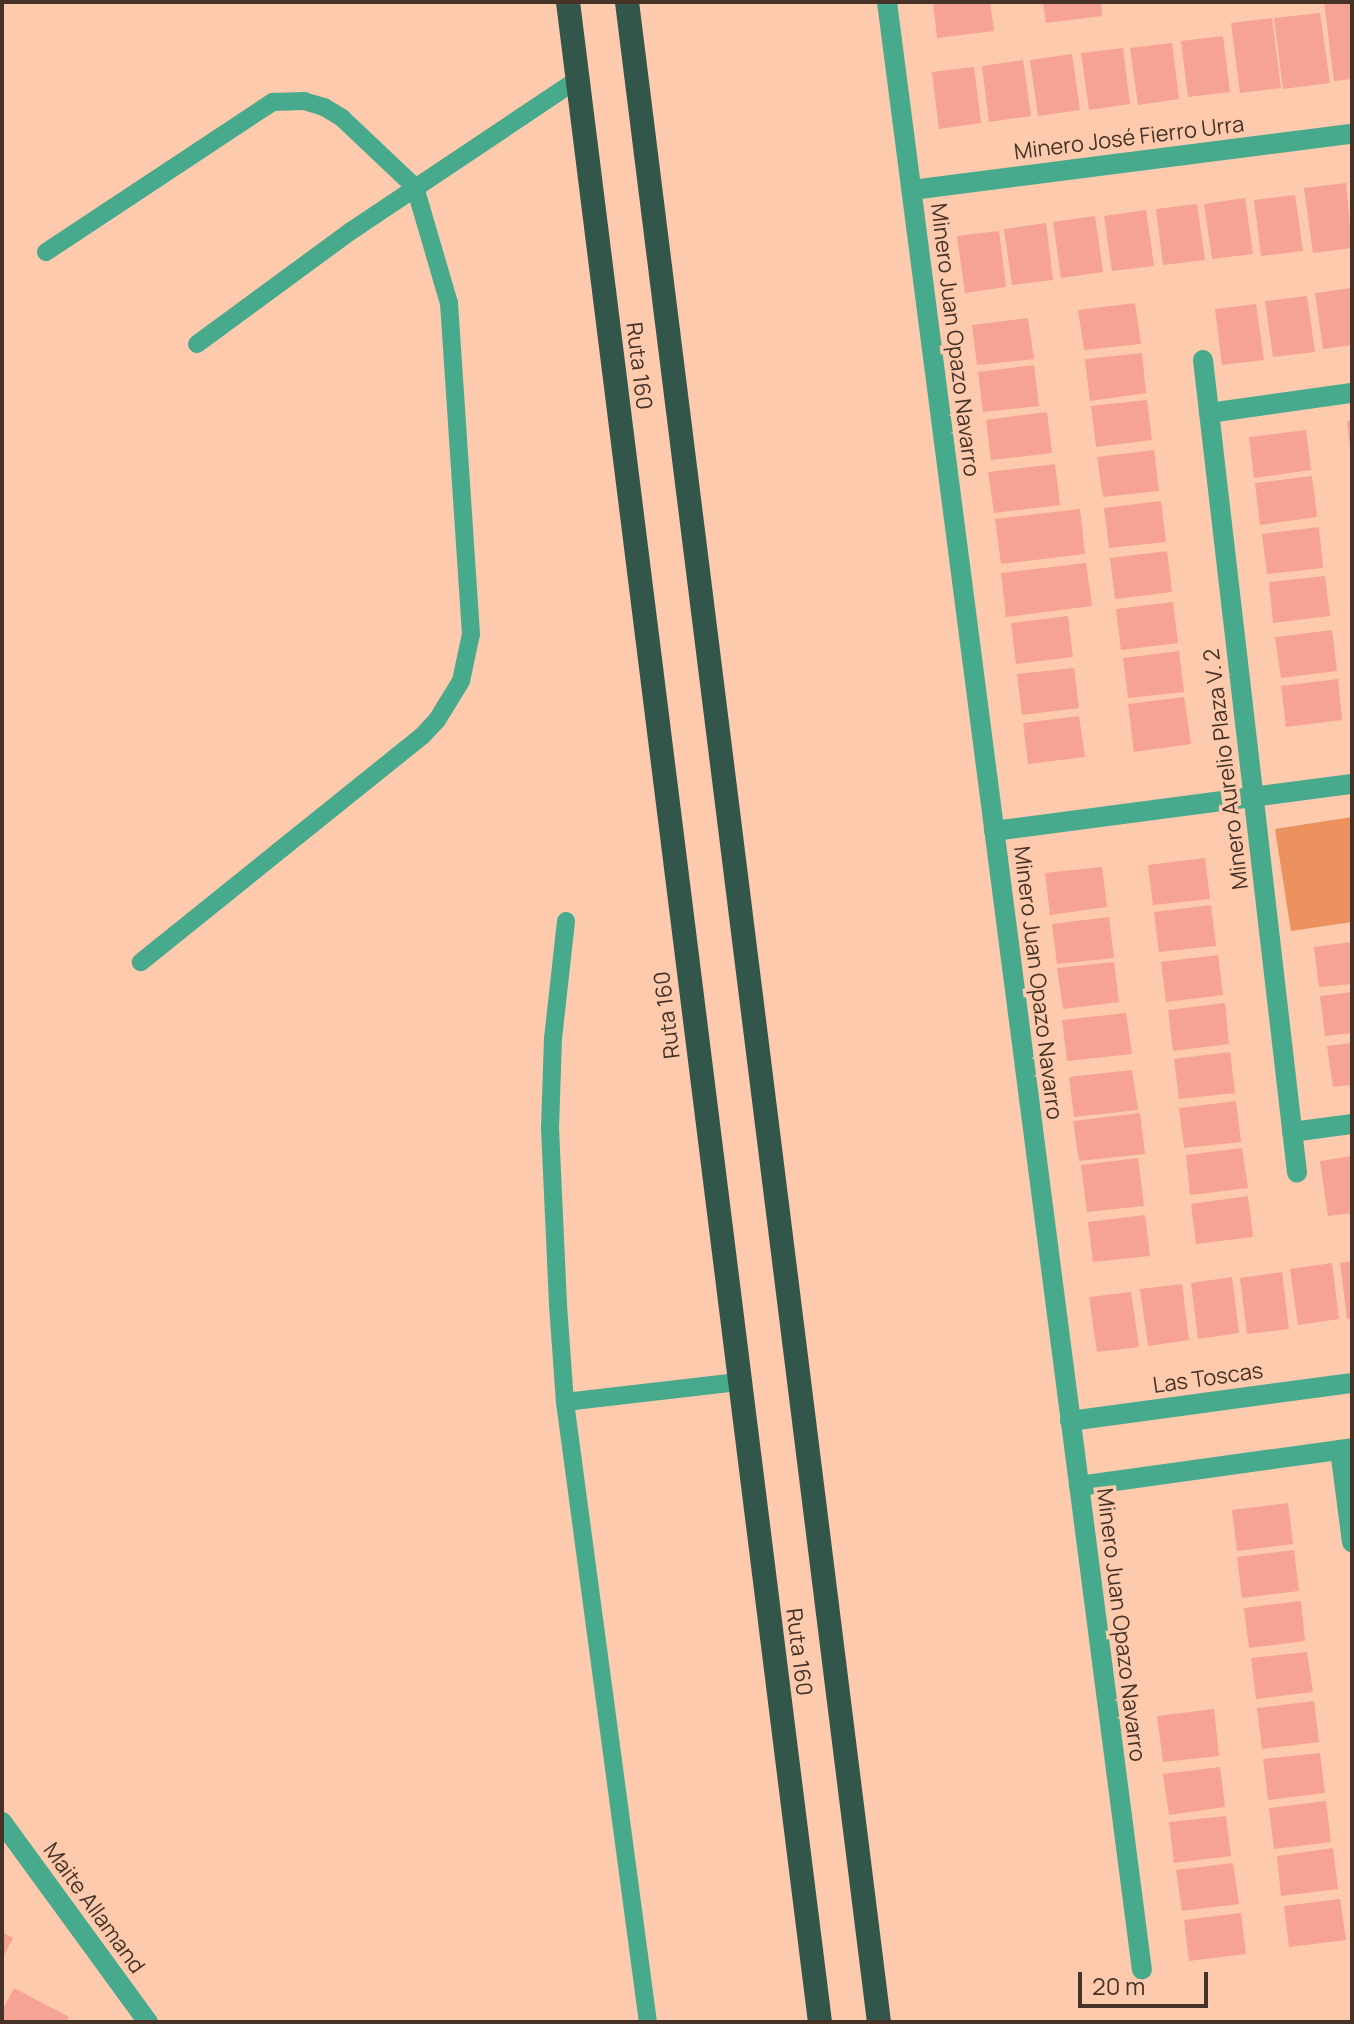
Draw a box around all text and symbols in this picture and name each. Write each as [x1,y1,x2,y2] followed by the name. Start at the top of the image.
[1012,111,1246,165] street label: Minero José Fierro Urra
[925,202,985,478] street label: Minero Juan Opazo Navarro
[621,321,657,411] street label: Ruta 160
[1198,647,1254,891] street label: Minero Aurelio Plaza V. 2
[1008,845,1068,1121] street label: Minero Juan Opazo Navarro
[649,970,685,1060] street label: Ruta 160
[1151,1357,1265,1399] street label: Las Toscas
[1091,1487,1151,1763] street label: Minero Juan Opazo Navarro
[781,1607,817,1697] street label: Ruta 160
[38,1838,150,1978] street label: Maite Allamand
[1082,1956,1212,2006] scale bar
[1092,1969,1145,2002] text: 20 m

